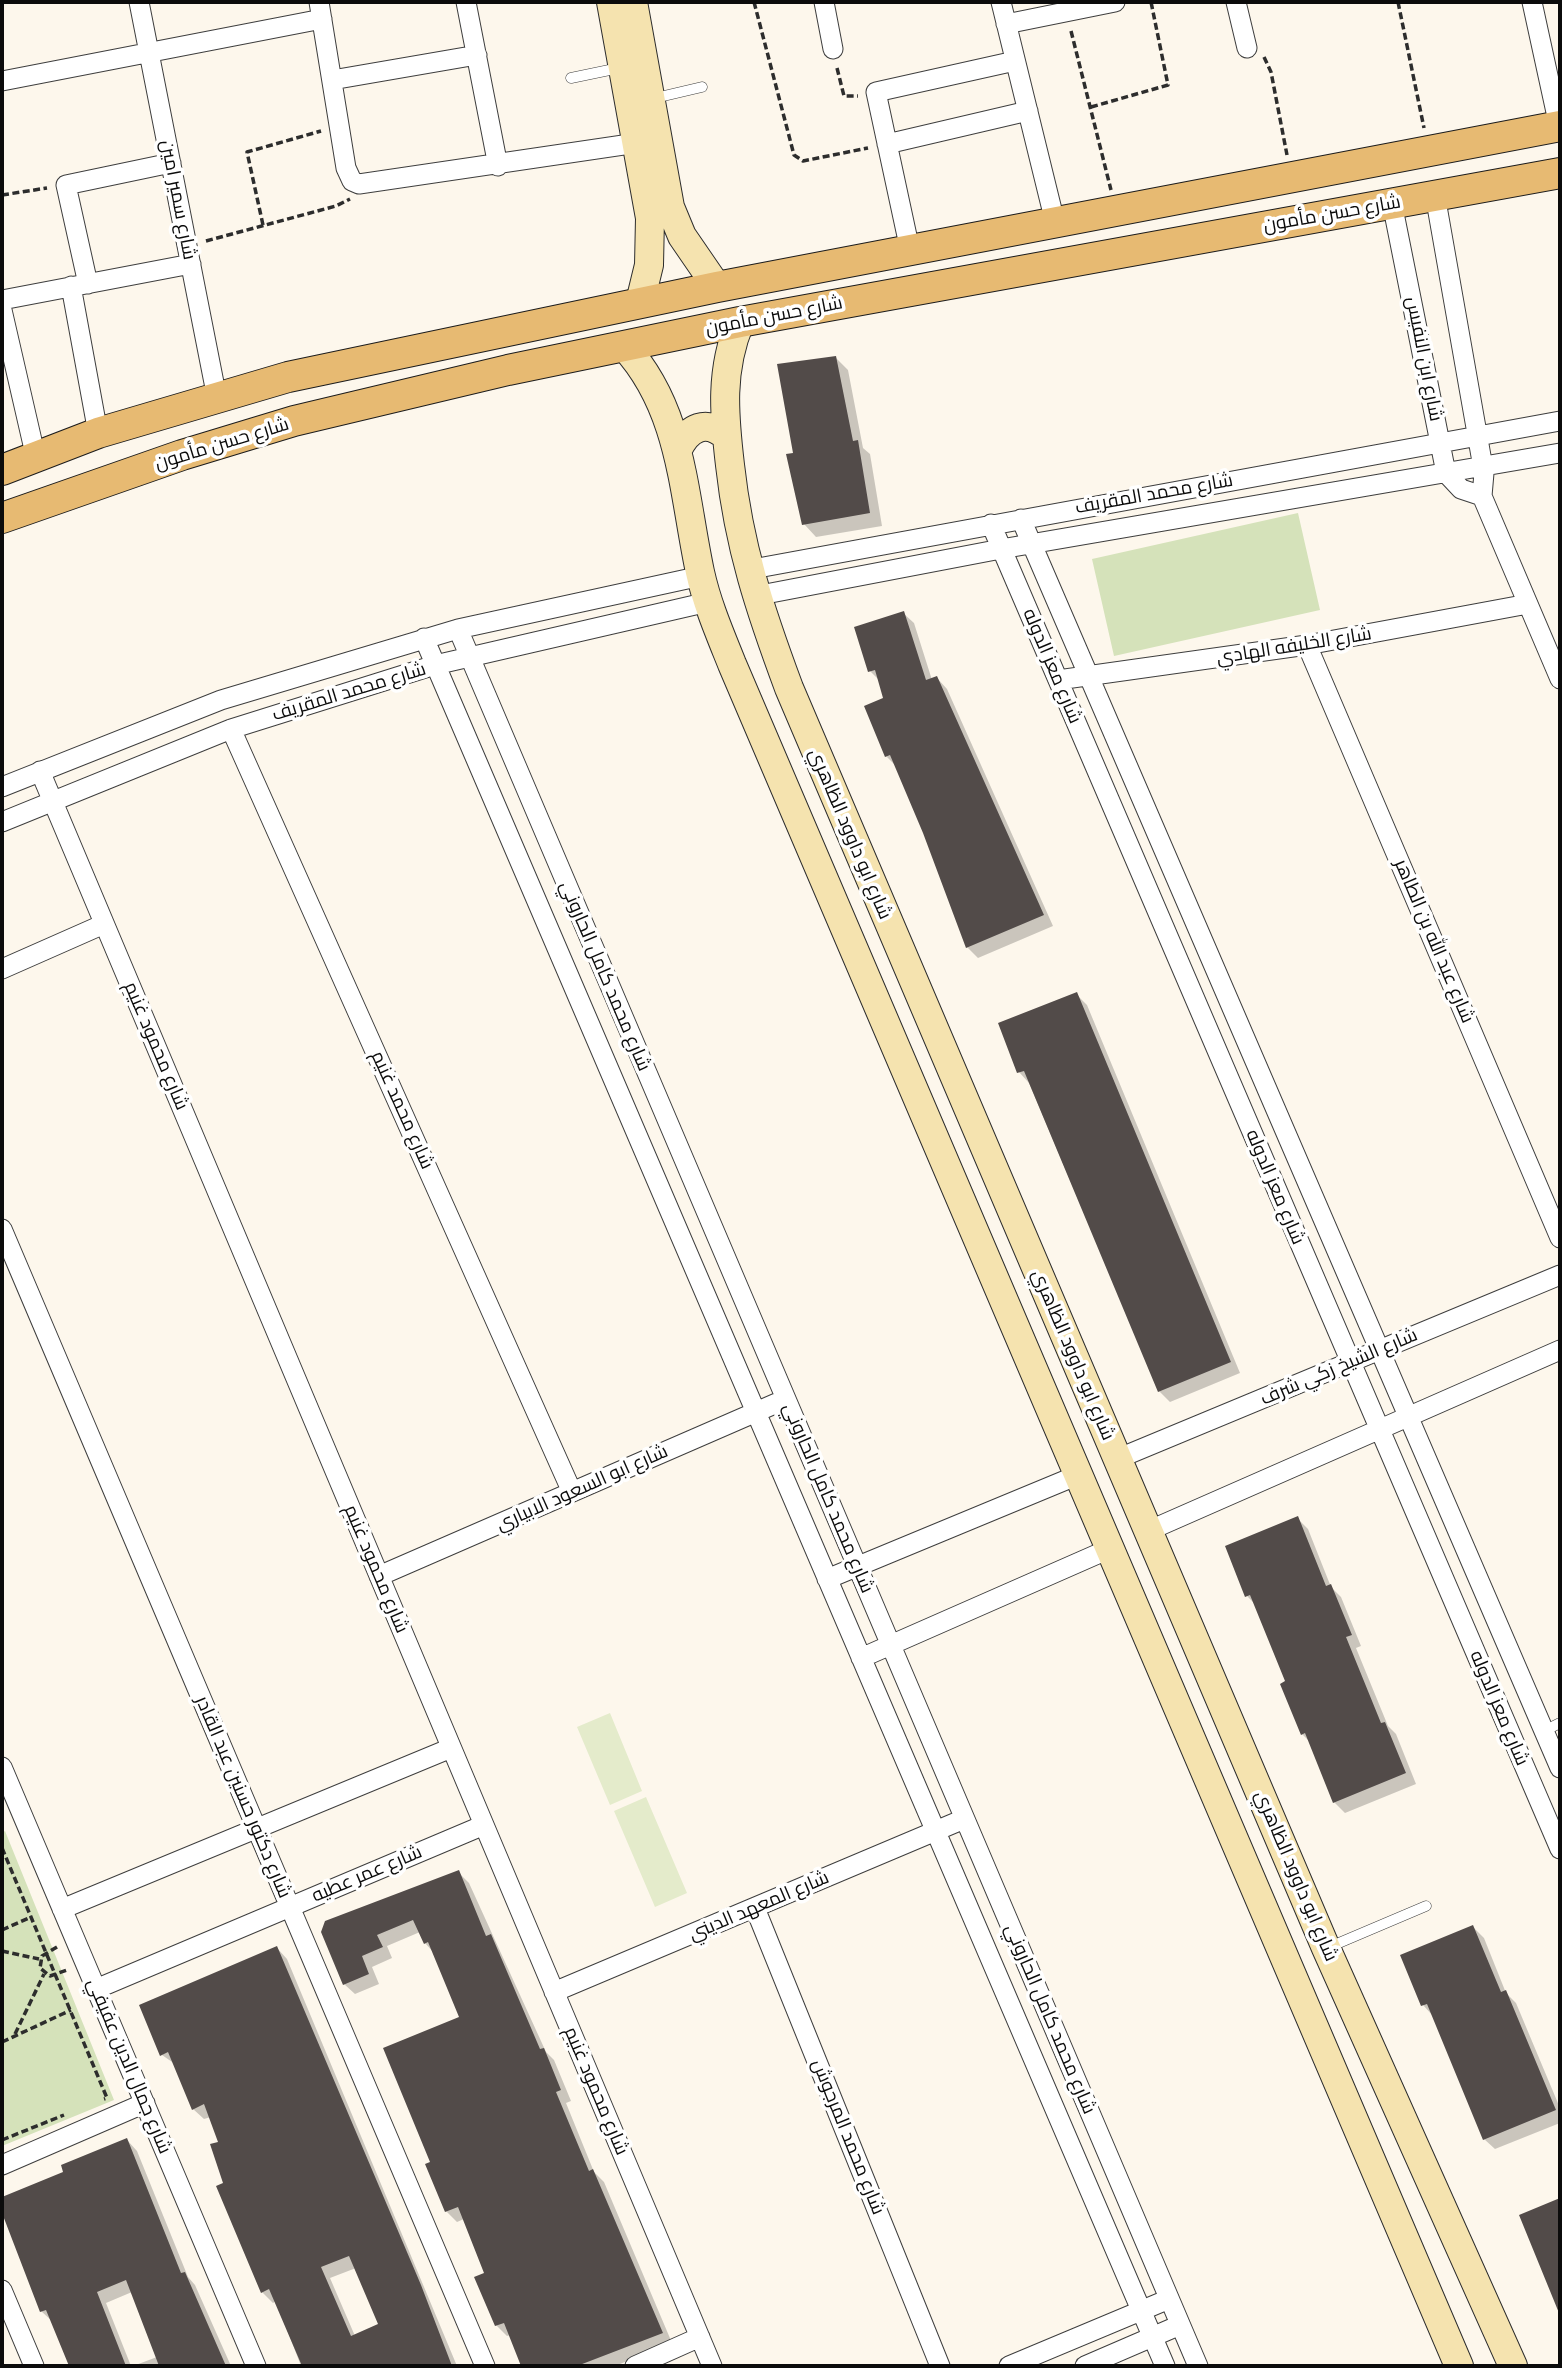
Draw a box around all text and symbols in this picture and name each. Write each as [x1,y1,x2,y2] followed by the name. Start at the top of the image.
[155,138,201,262] street label: شارع سمير امين
[1262,191,1402,237] street label: شارع حسن مأمون
[704,292,844,340] street label: شارع حسن مأمون
[1401,295,1447,423] street label: شارع ابن النفيس
[152,413,292,475] street label: شارع حسن مأمون
[1073,469,1235,519] street label: شارع محمد المقريف
[1018,605,1086,727] street label: شارع معز الدوله
[1215,622,1373,670] street label: شارع الخليفه الهادي
[269,658,429,726] street label: شارع محمد المقريف
[804,745,896,923] street label: شارع ابو داوود الظاهري
[1389,856,1479,1026] street label: شارع عبد الله بن الطاهر
[555,878,655,1074] street label: شارع محمد كامل الحاروني
[119,978,193,1114] street label: شارع محمود غنيم
[366,1047,438,1173] street label: شارع محمد غنيم
[1241,1126,1309,1248] street label: شارع معز الدوله
[1027,1266,1119,1444] street label: شارع ابو داوود الظاهري
[1257,1324,1421,1410] street label: شارع الشيخ زكي شرف
[778,1400,878,1596] street label: شارع محمد كامل الحاروني
[493,1440,671,1536] street label: شارع ابو السعود الابياري
[339,1501,413,1637] street label: شارع محمود غنيم
[1465,1647,1533,1769] street label: شارع معز الدوله
[190,1692,296,1902] street label: شارع دكتور حسنين عبد القادر
[1250,1787,1342,1965] street label: شارع ابو داوود الظاهري
[308,1841,426,1907] street label: شارع عمر عطيه
[685,1866,833,1946] street label: شارع المعهد الديني
[1000,1921,1100,2117] street label: شارع محمد كامل الحاروني
[82,1975,176,2157] street label: شارع جمال الدين عفيفي
[559,2023,633,2159] street label: شارع محمود غنيم
[806,2056,890,2218] street label: شارع محمد المرجوش

